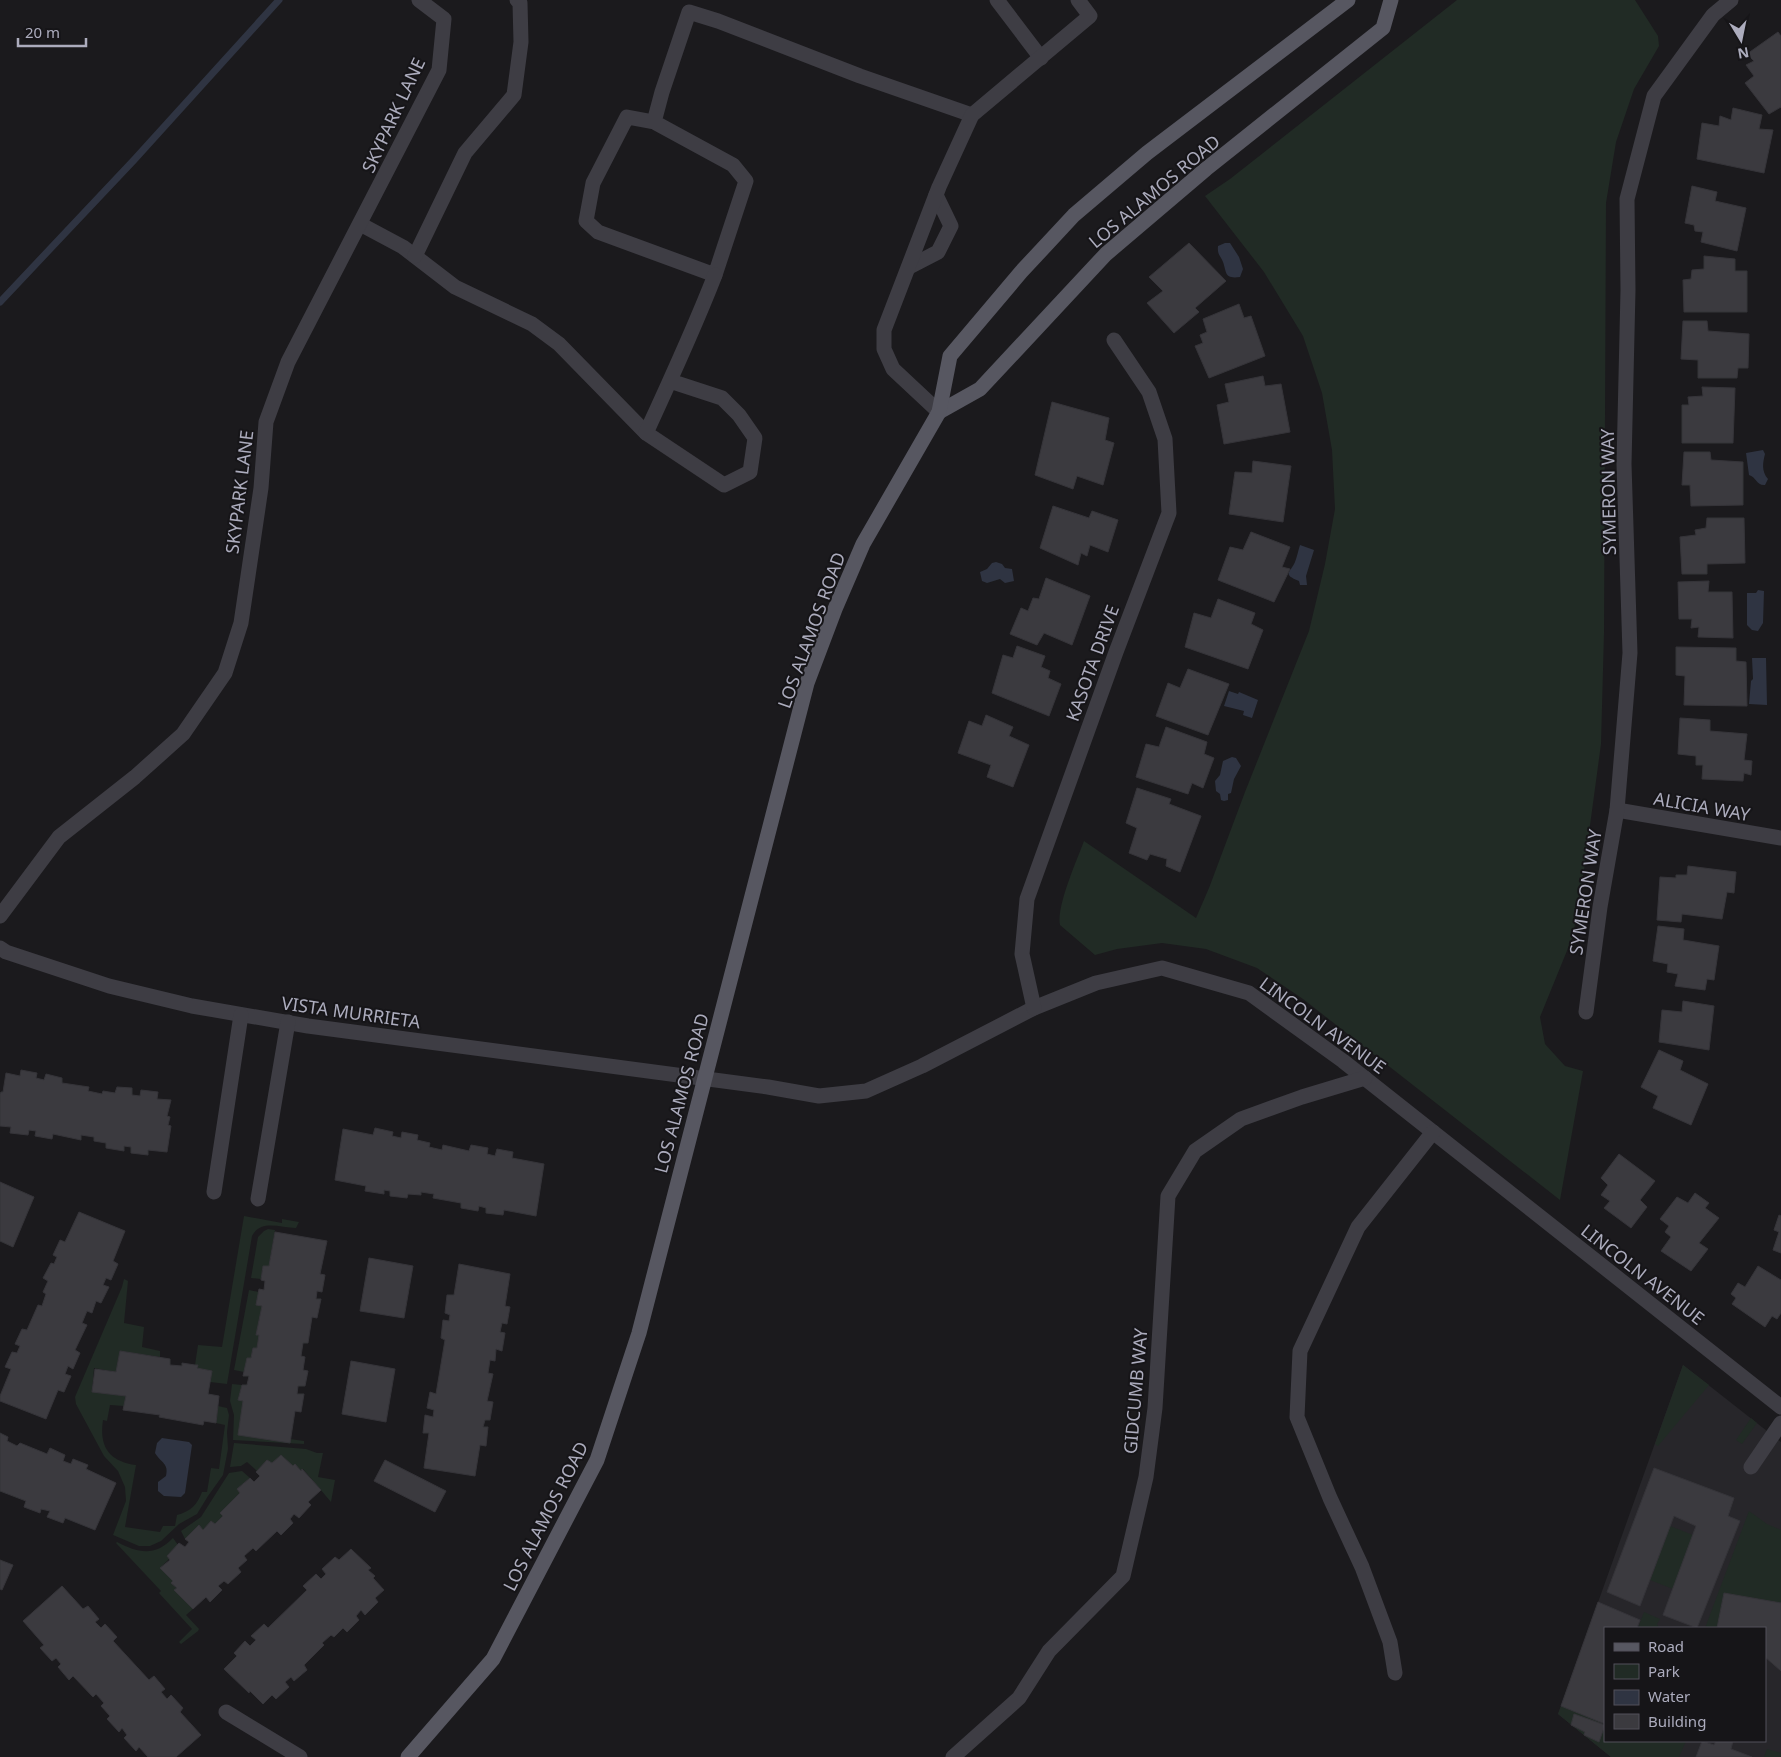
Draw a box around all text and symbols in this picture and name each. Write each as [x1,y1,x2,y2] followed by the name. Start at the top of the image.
[18,15,85,47] scale bar
[1716,15,1766,65] north arrow
[25,22,60,42] text: 20 m
[1736,43,1751,64] text: N
[356,54,430,176] street label: SKYPARK LANE
[1083,129,1225,253] street label: LOS ALAMOS ROAD
[1595,428,1621,556] street label: SYMERON WAY
[220,429,258,555] street label: SKYPARK LANE
[772,549,850,711] street label: LOS ALAMOS ROAD
[1060,601,1124,725] street label: KASOTA DRIVE
[1652,786,1753,826] street label: ALICIA WAY
[1563,827,1607,956] street label: SYMERON WAY
[1255,971,1391,1079] street label: LINCOLN AVENUE
[280,990,422,1034] street label: VISTA MURRIETA
[648,1010,714,1176] street label: LOS ALAMOS ROAD
[1576,1218,1710,1330] street label: LINCOLN AVENUE
[1118,1326,1153,1455] street label: GIDCUMB WAY
[497,1437,593,1595] street label: LOS ALAMOS ROAD
[1604,1627,1766,1742] legend
[1648,1636,1684,1656] text: Road
[1648,1661,1680,1681] text: Park
[1648,1686,1690,1706] text: Water
[1648,1711,1706,1731] text: Building

